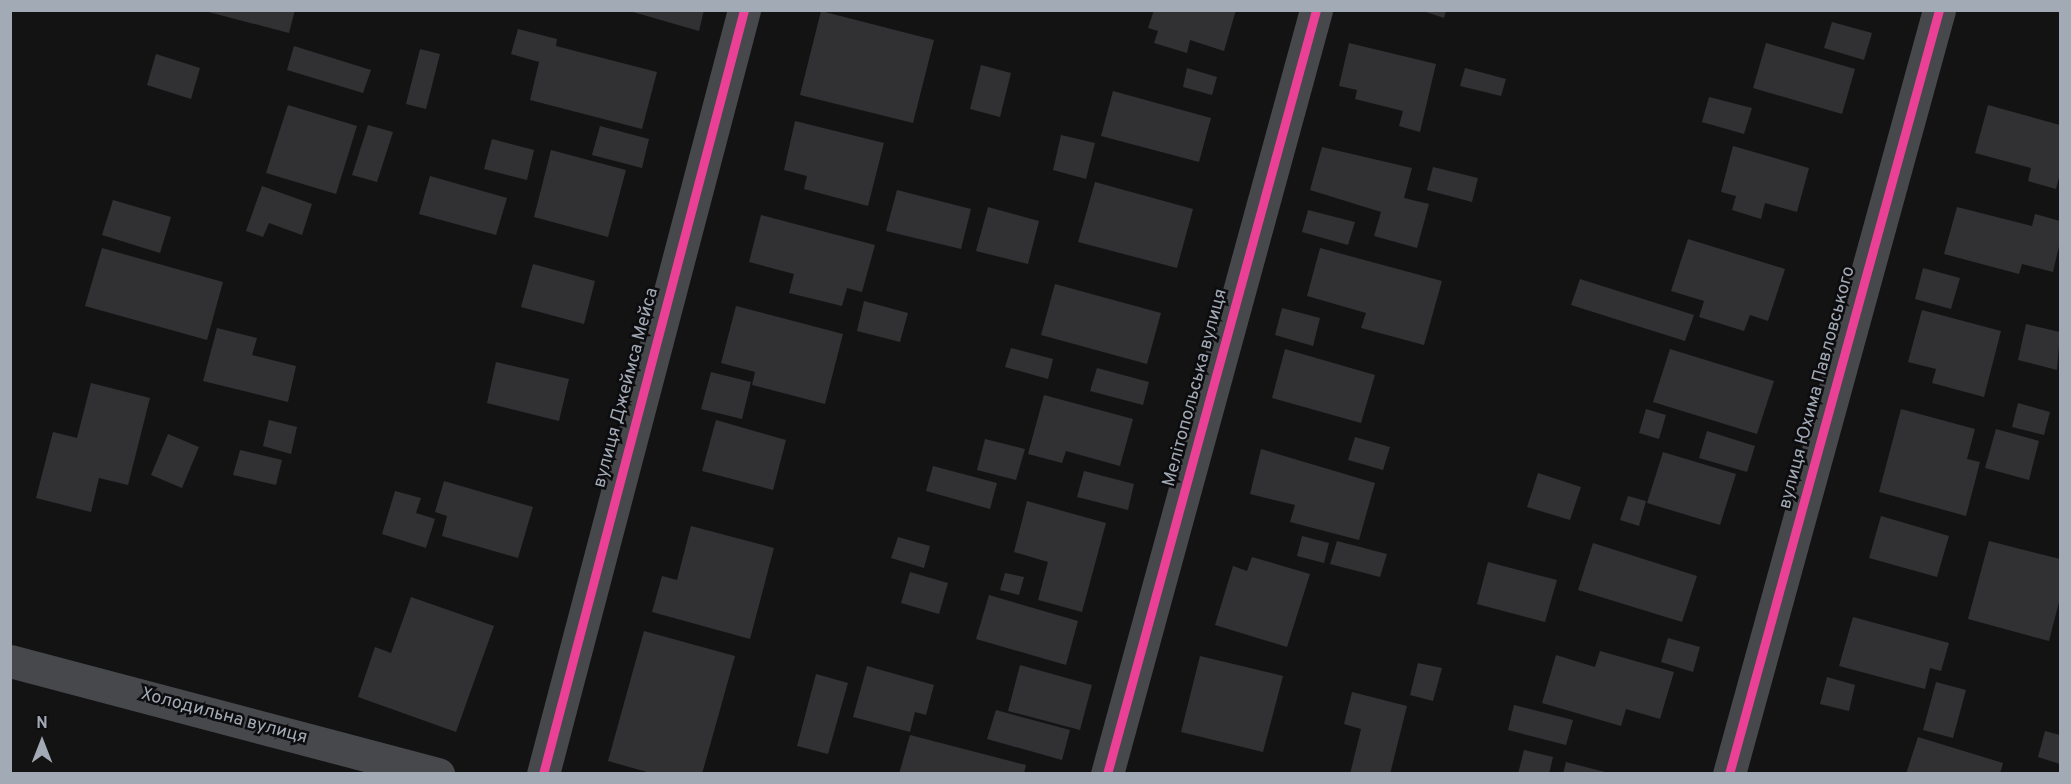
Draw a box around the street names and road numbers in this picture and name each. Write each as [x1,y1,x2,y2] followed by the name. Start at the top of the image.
[1775,264,1861,512] street label: вулиця Юхима Павловського
[590,286,664,490] street label: вулиця Джеймса Мейса
[1159,287,1233,489] street label: Мелітопольська вулиця
[138,684,310,750] street label: Холодильна вулиця

